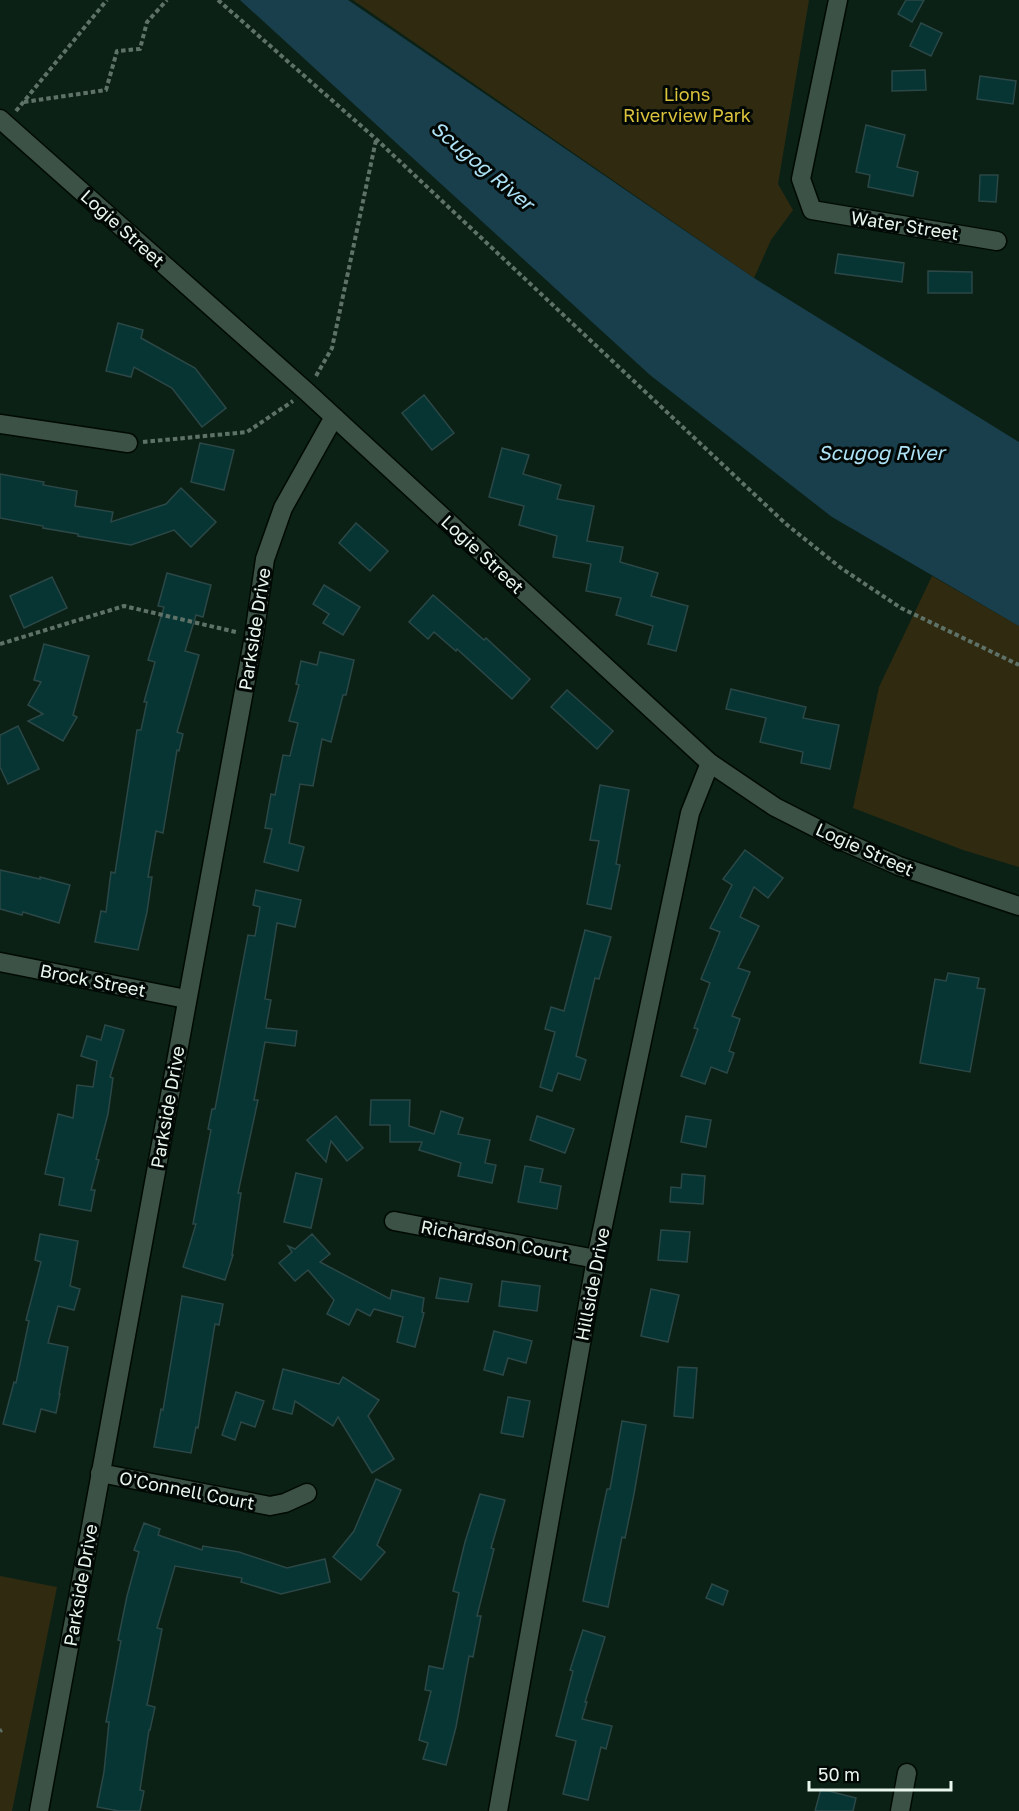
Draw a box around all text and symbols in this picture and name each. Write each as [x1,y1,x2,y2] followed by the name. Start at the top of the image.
[623,83,751,126] park label: Lions Riverview Park
[426,115,542,218] water label: Scugog River
[77,185,169,271] street label: Logie Street
[849,206,961,244] street label: Water Street
[818,440,947,465] water label: Scugog River
[437,510,529,598] street label: Logie Street
[233,566,275,692] street label: Parkside Drive
[813,818,917,880] street label: Logie Street
[38,959,148,1001] street label: Brock Street
[145,1044,189,1170] street label: Parkside Drive
[419,1215,571,1265] street label: Richardson Court
[570,1225,614,1343] street label: Hillside Drive
[117,1466,257,1514] street label: O'Connell Court
[58,1522,102,1648] street label: Parkside Drive
[809,1754,952,1792] scale bar
[818,1763,860,1785] text: 50 m

